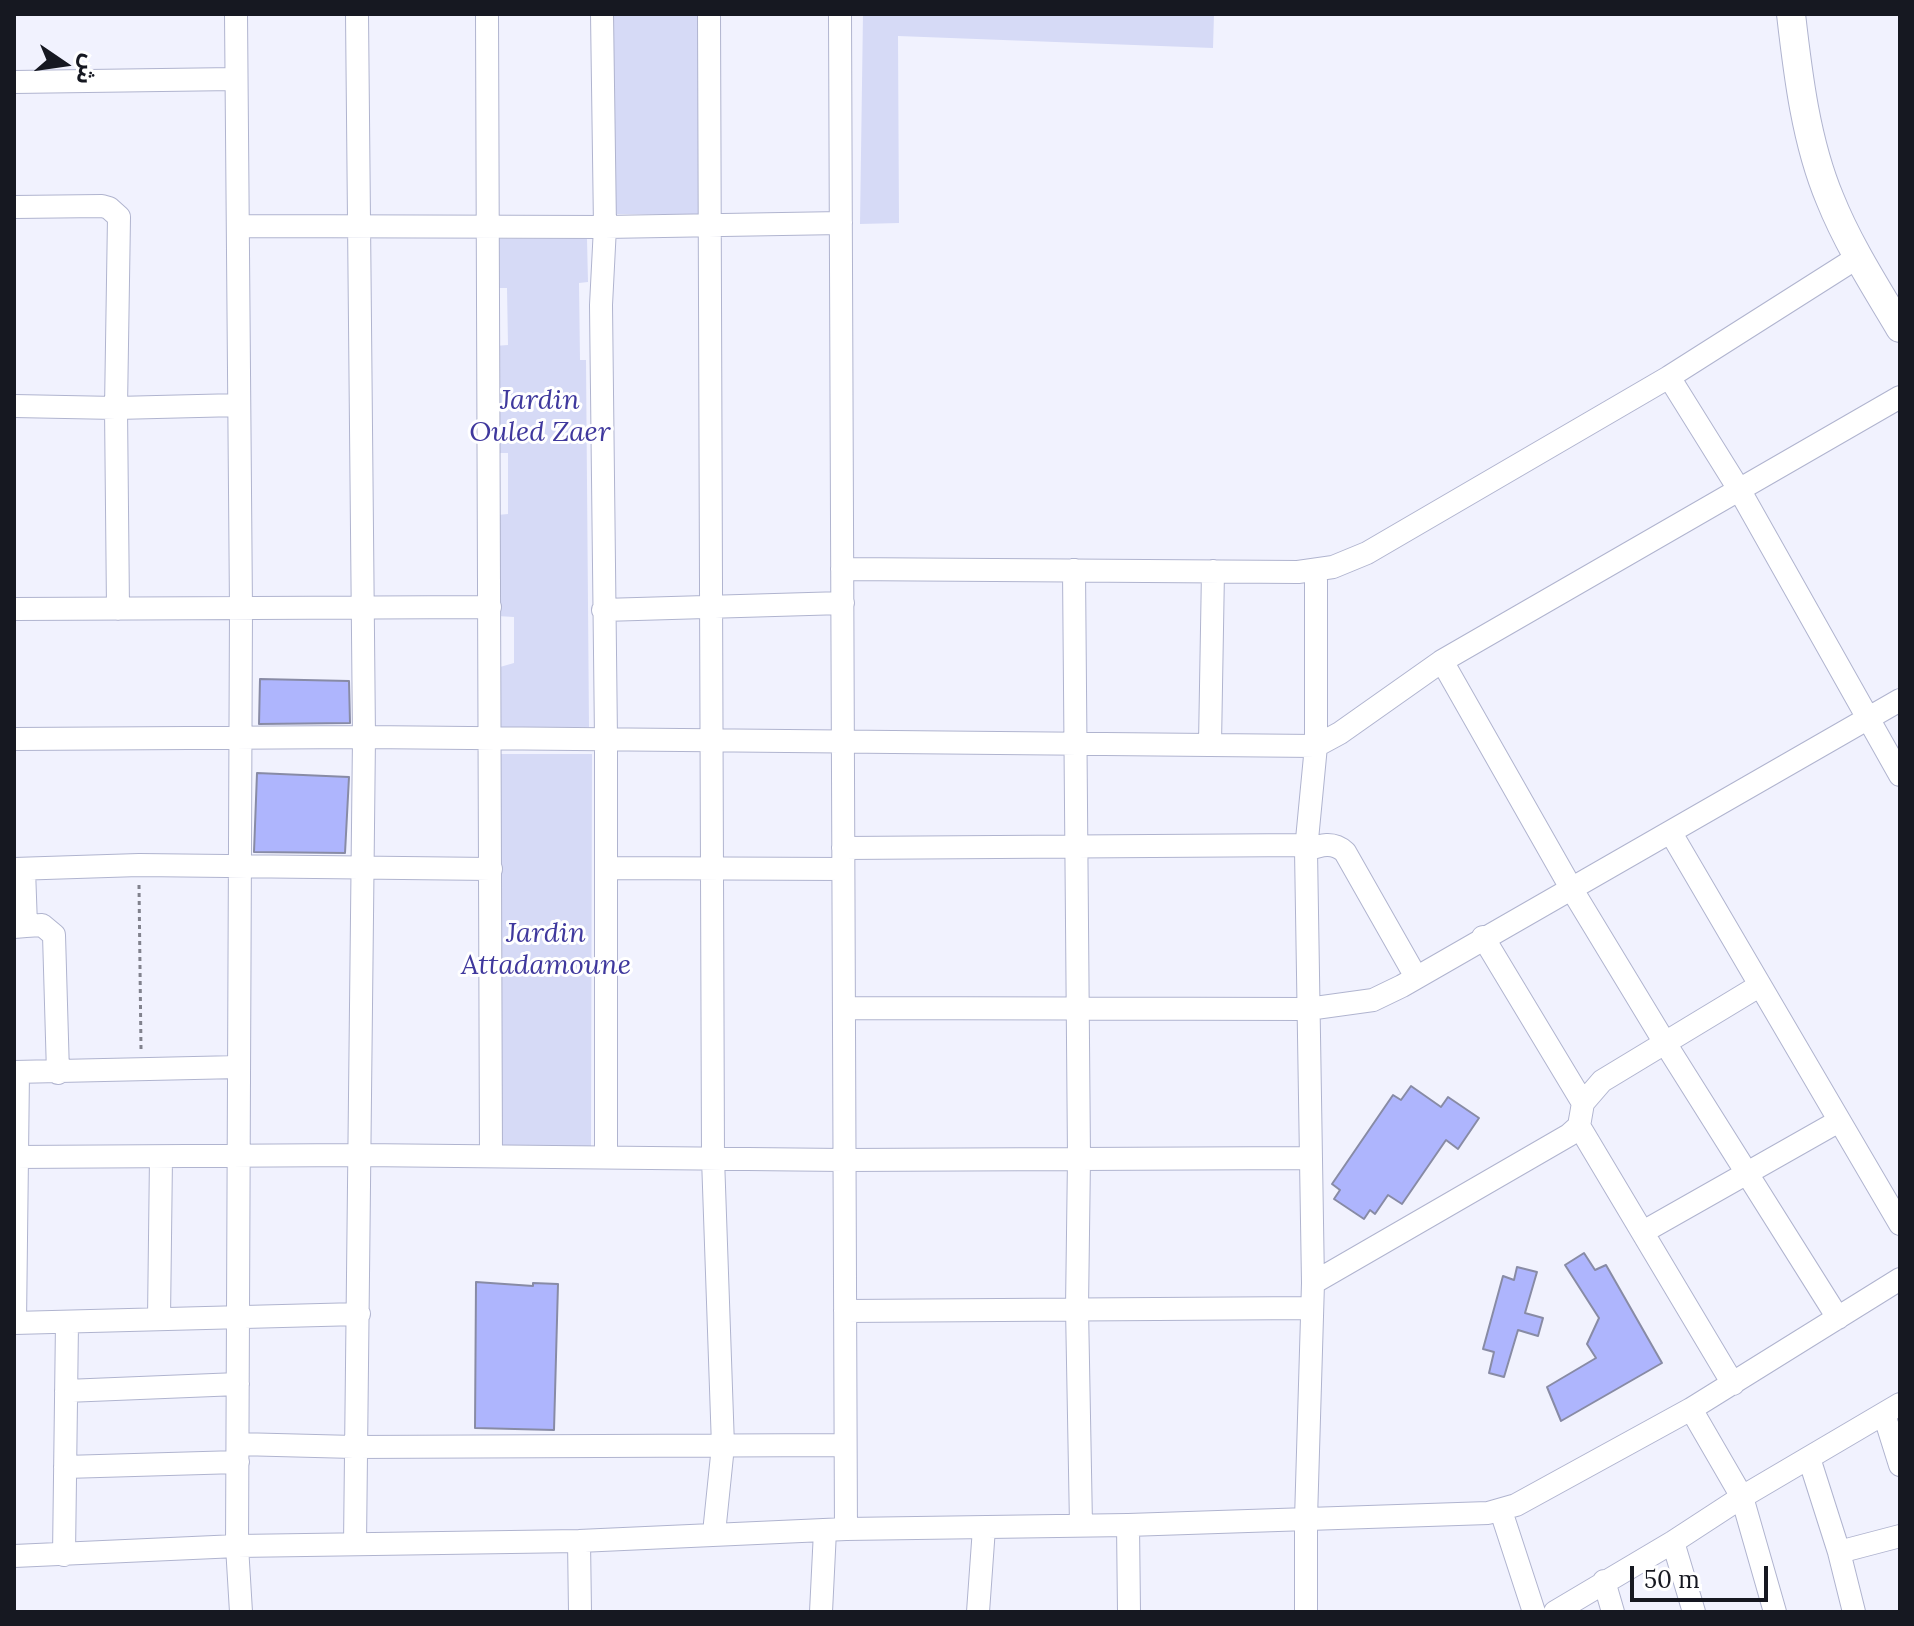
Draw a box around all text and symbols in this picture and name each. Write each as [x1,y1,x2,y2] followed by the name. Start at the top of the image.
[24,24,104,104] north arrow
[70,52,104,87] text: ش
[469,384,611,450] park label: Jardin Ouled Zaer
[461,917,631,983] park label: Jardin Attadamoune
[1634,1550,1772,1600] scale bar
[1644,1564,1700,1595] text: 50 m

